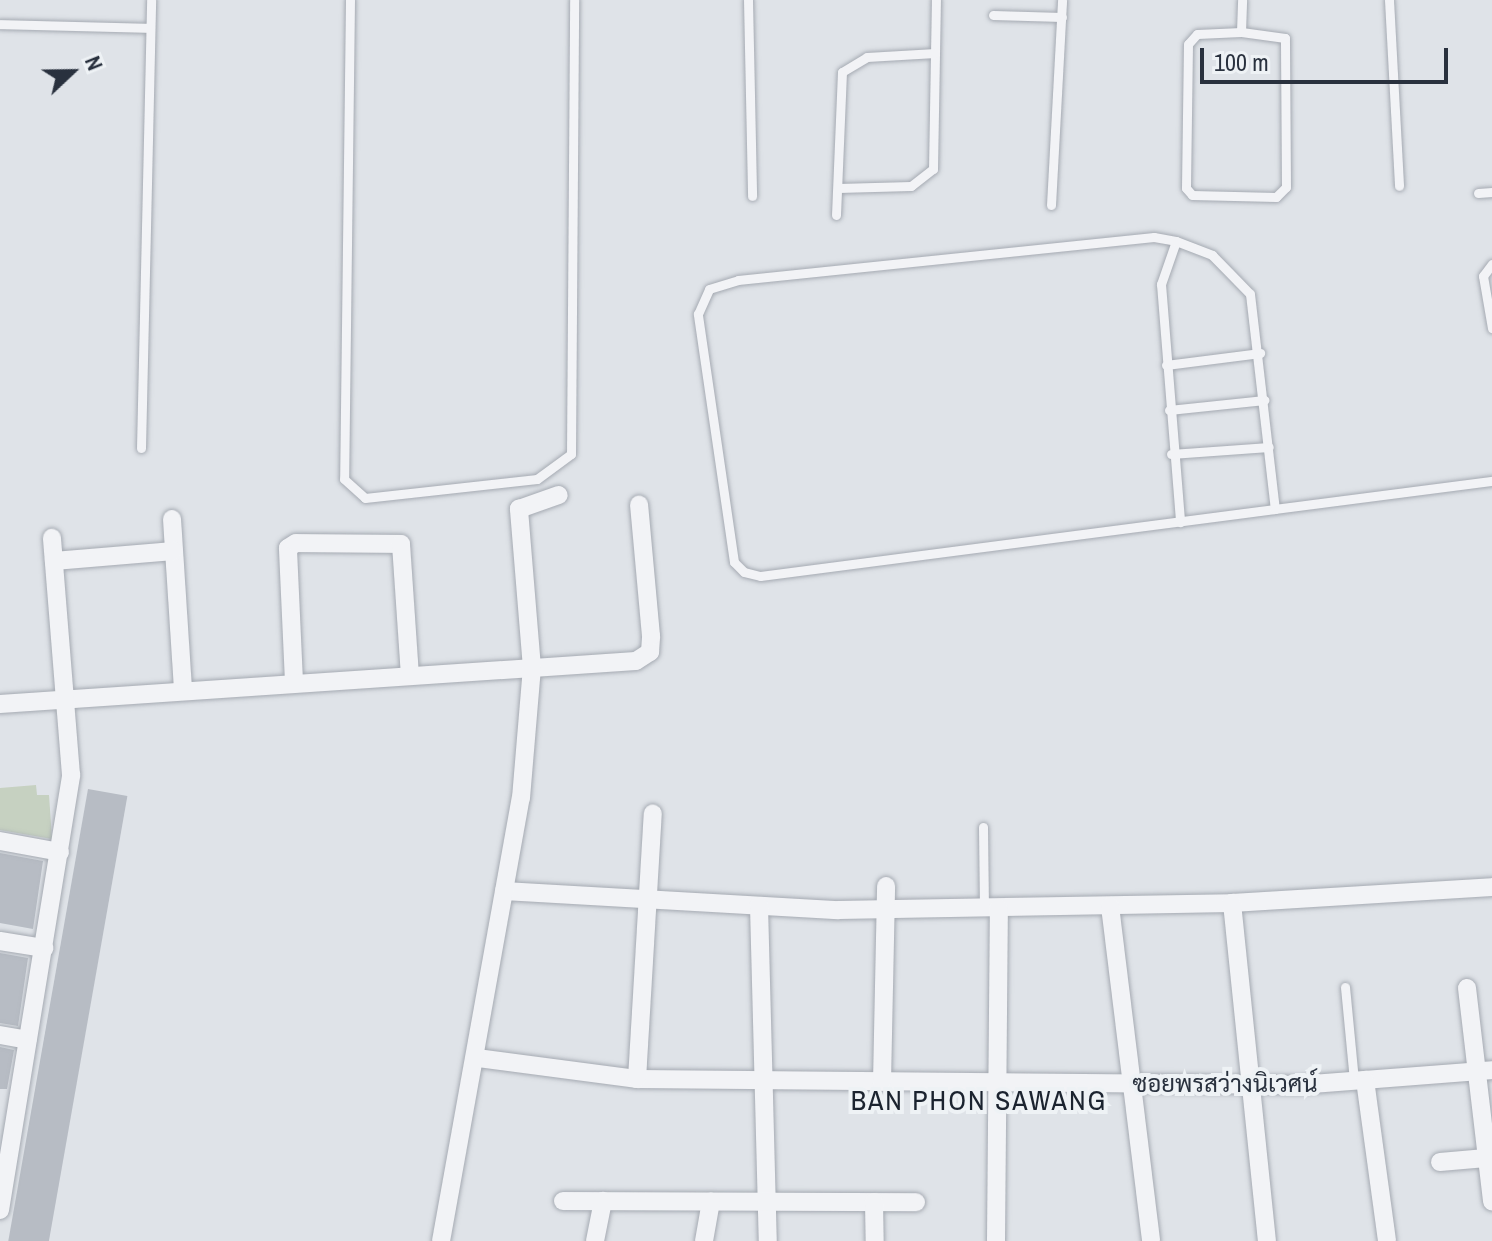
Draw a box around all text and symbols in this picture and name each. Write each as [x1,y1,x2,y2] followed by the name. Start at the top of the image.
[32,32,112,112] north arrow
[1204,32,1452,82] scale bar
[1214,46,1269,78] text: 100 m
[78,51,111,75] text: N
[1133,1070,1317,1098] street label: ซอยพรสว่างนิเวศน์
[851,1083,1107,1117] district label: BAN PHON SAWANG

